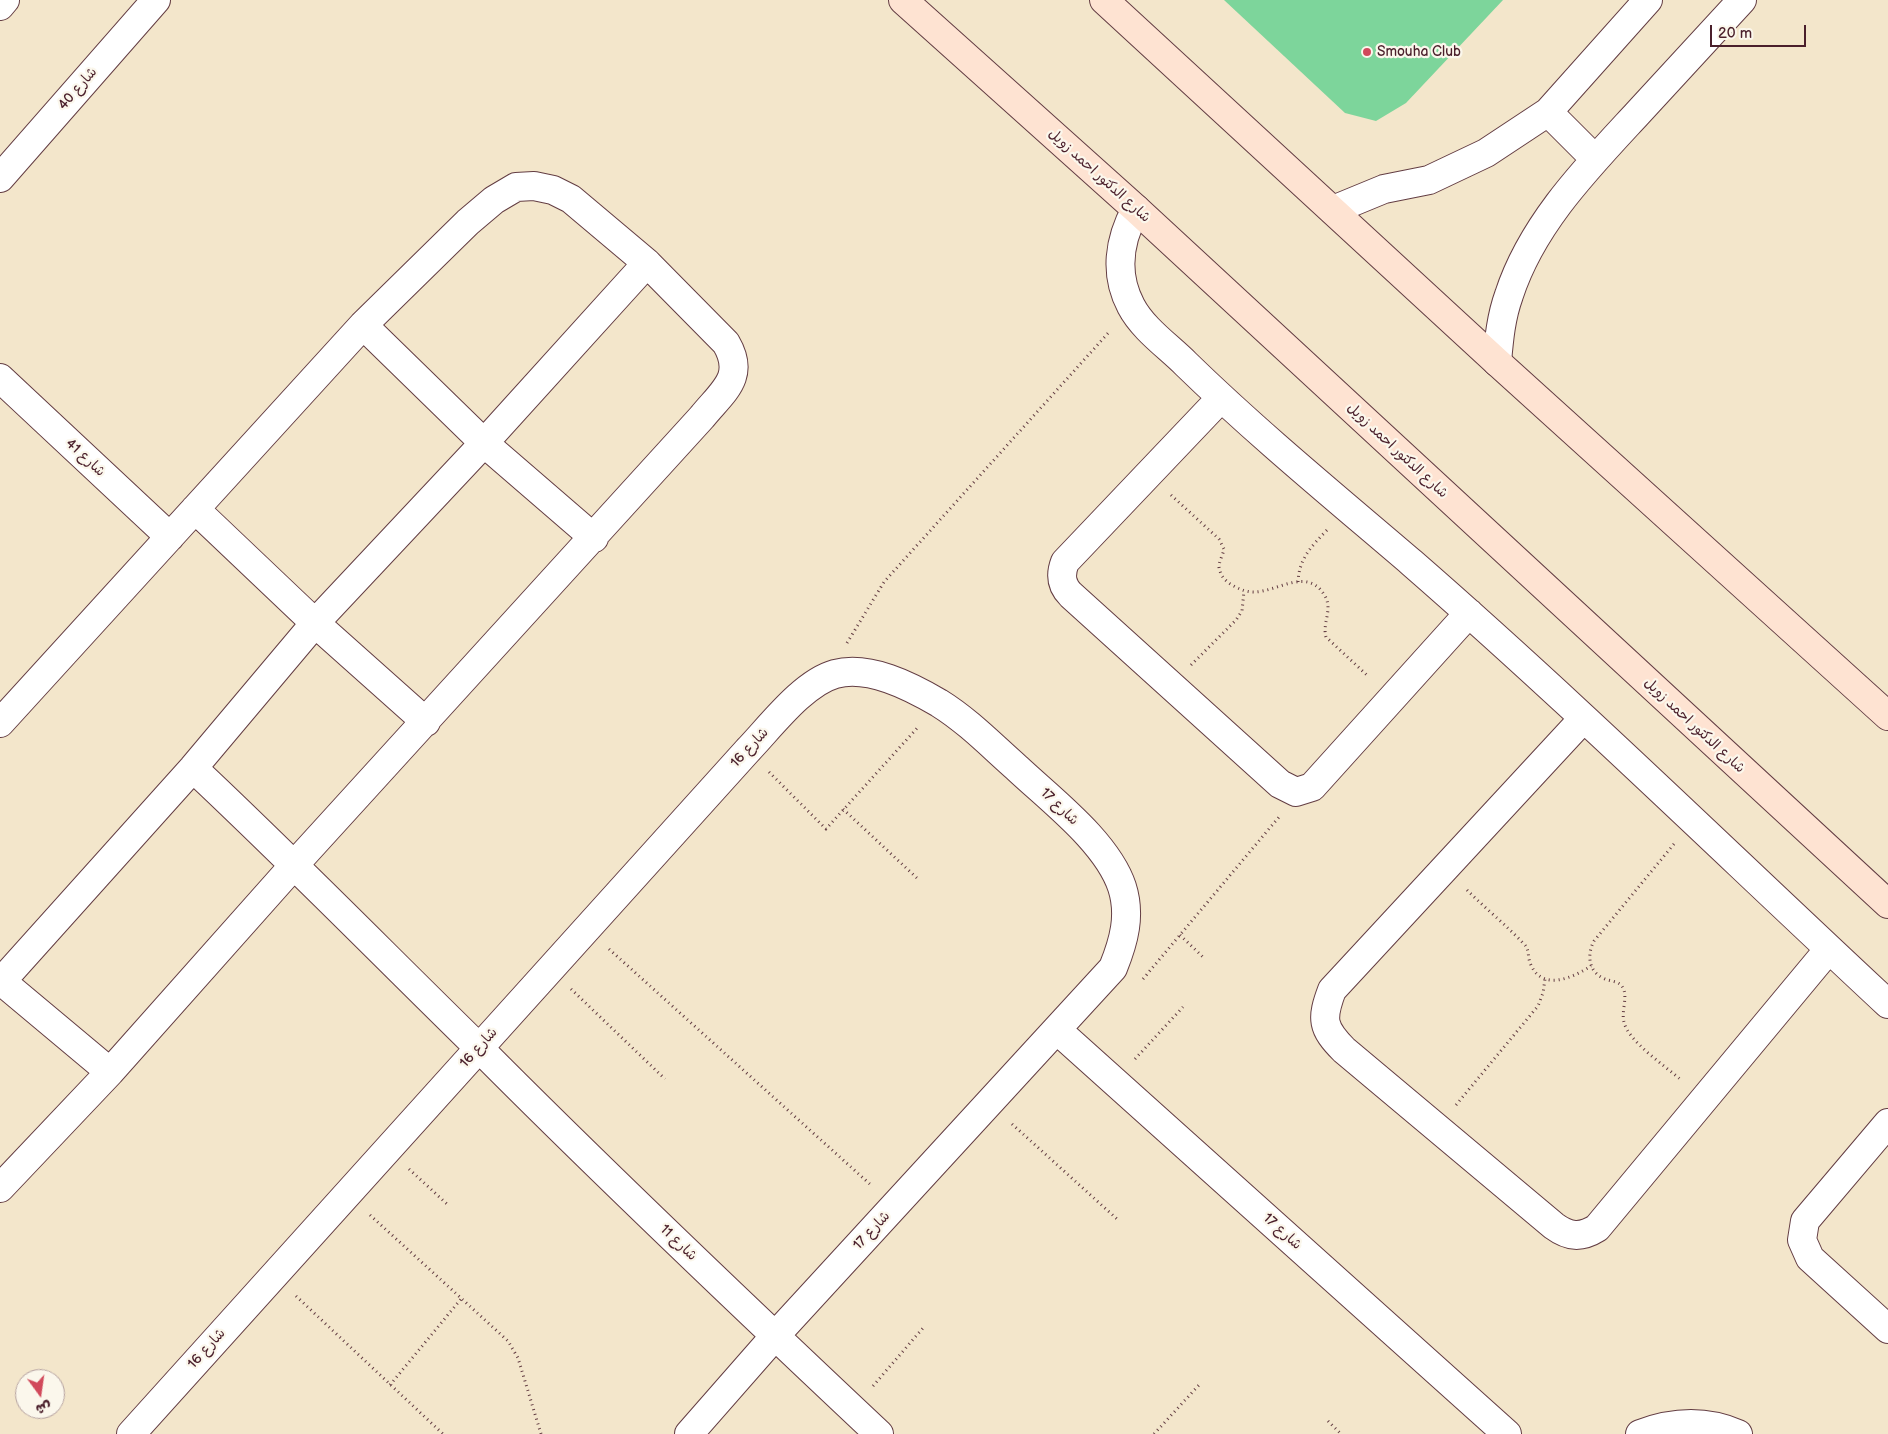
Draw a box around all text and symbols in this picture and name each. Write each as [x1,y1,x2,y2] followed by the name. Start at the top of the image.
[1713,15,1809,47] scale bar
[1718,24,1752,43] text: 20 m
[1377,44,1461,60] place label: Smouha Club
[1361,46,1373,58] marker: Smouha Club
[55,64,101,114] street label: شارع 40
[1044,126,1154,226] street label: شارع الدكتور احمد زويل
[1343,400,1451,502] street label: شارع الدكتور احمد زويل
[62,435,108,481] street label: شارع 41
[1640,675,1748,777] street label: شارع الدكتور احمد زويل
[727,725,773,771] street label: شارع 16
[1036,785,1082,829] street label: شارع 17
[457,1025,501,1071] street label: شارع 16
[850,1208,894,1254] street label: شارع 17
[1259,1210,1305,1254] street label: شارع 17
[656,1221,700,1265] street label: شارع 11
[185,1326,229,1372] street label: شارع 16
[15,1369,65,1419] north arrow
[34,1398,53,1418] text: ش

